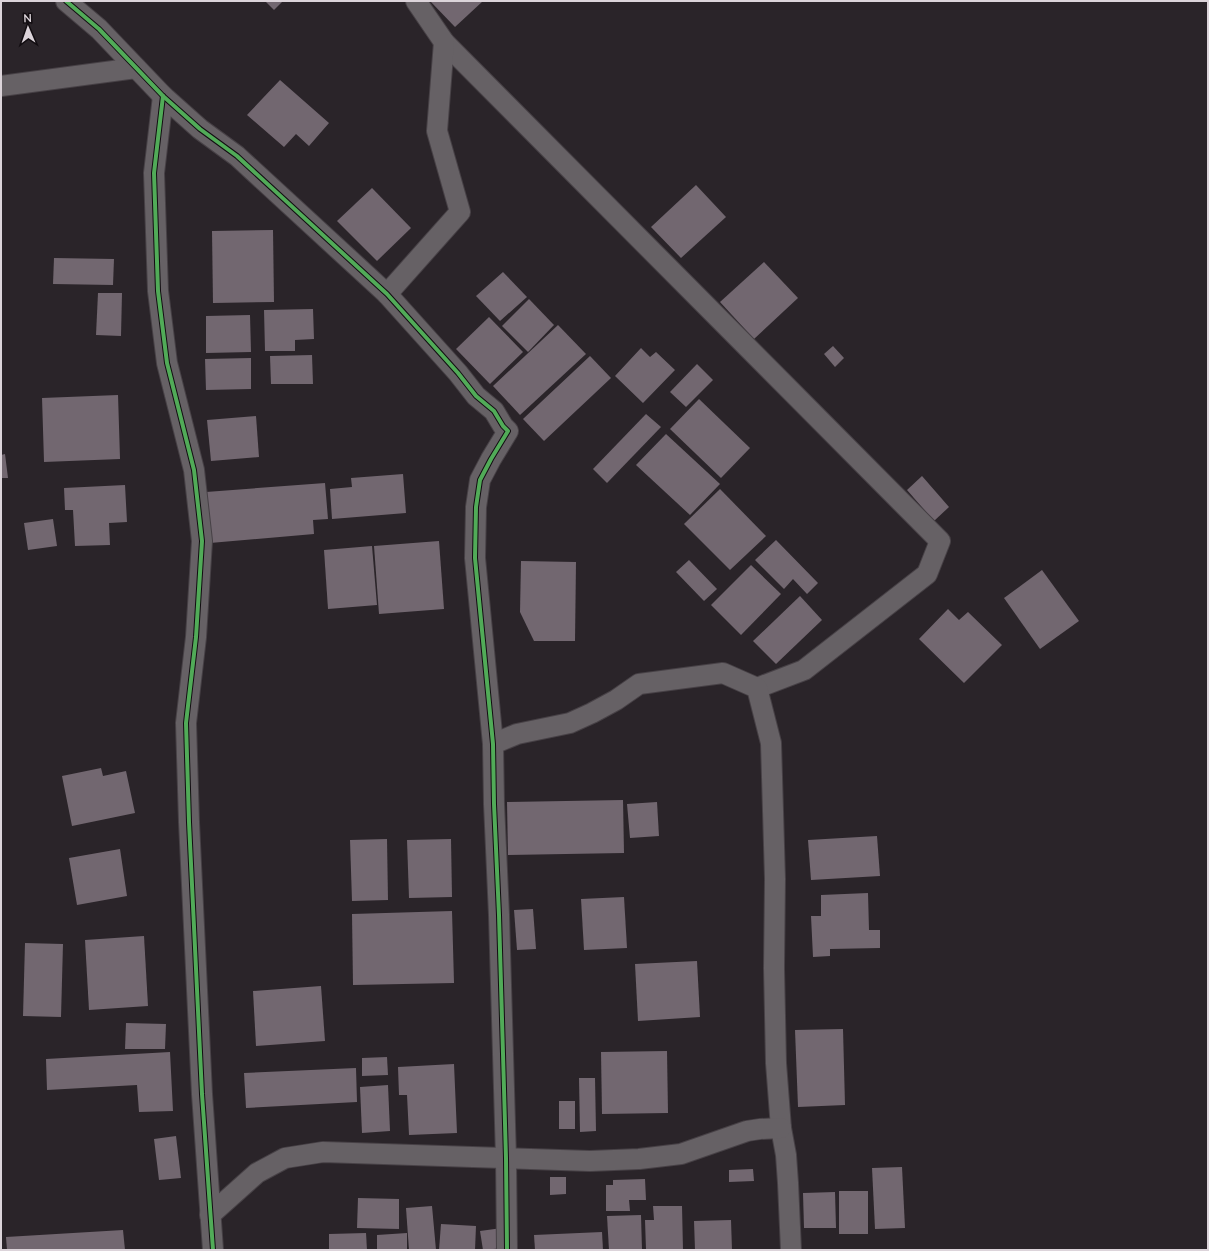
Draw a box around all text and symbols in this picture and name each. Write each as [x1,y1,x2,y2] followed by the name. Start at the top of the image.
[8,8,48,48] north arrow
[23,11,32,24] text: N

